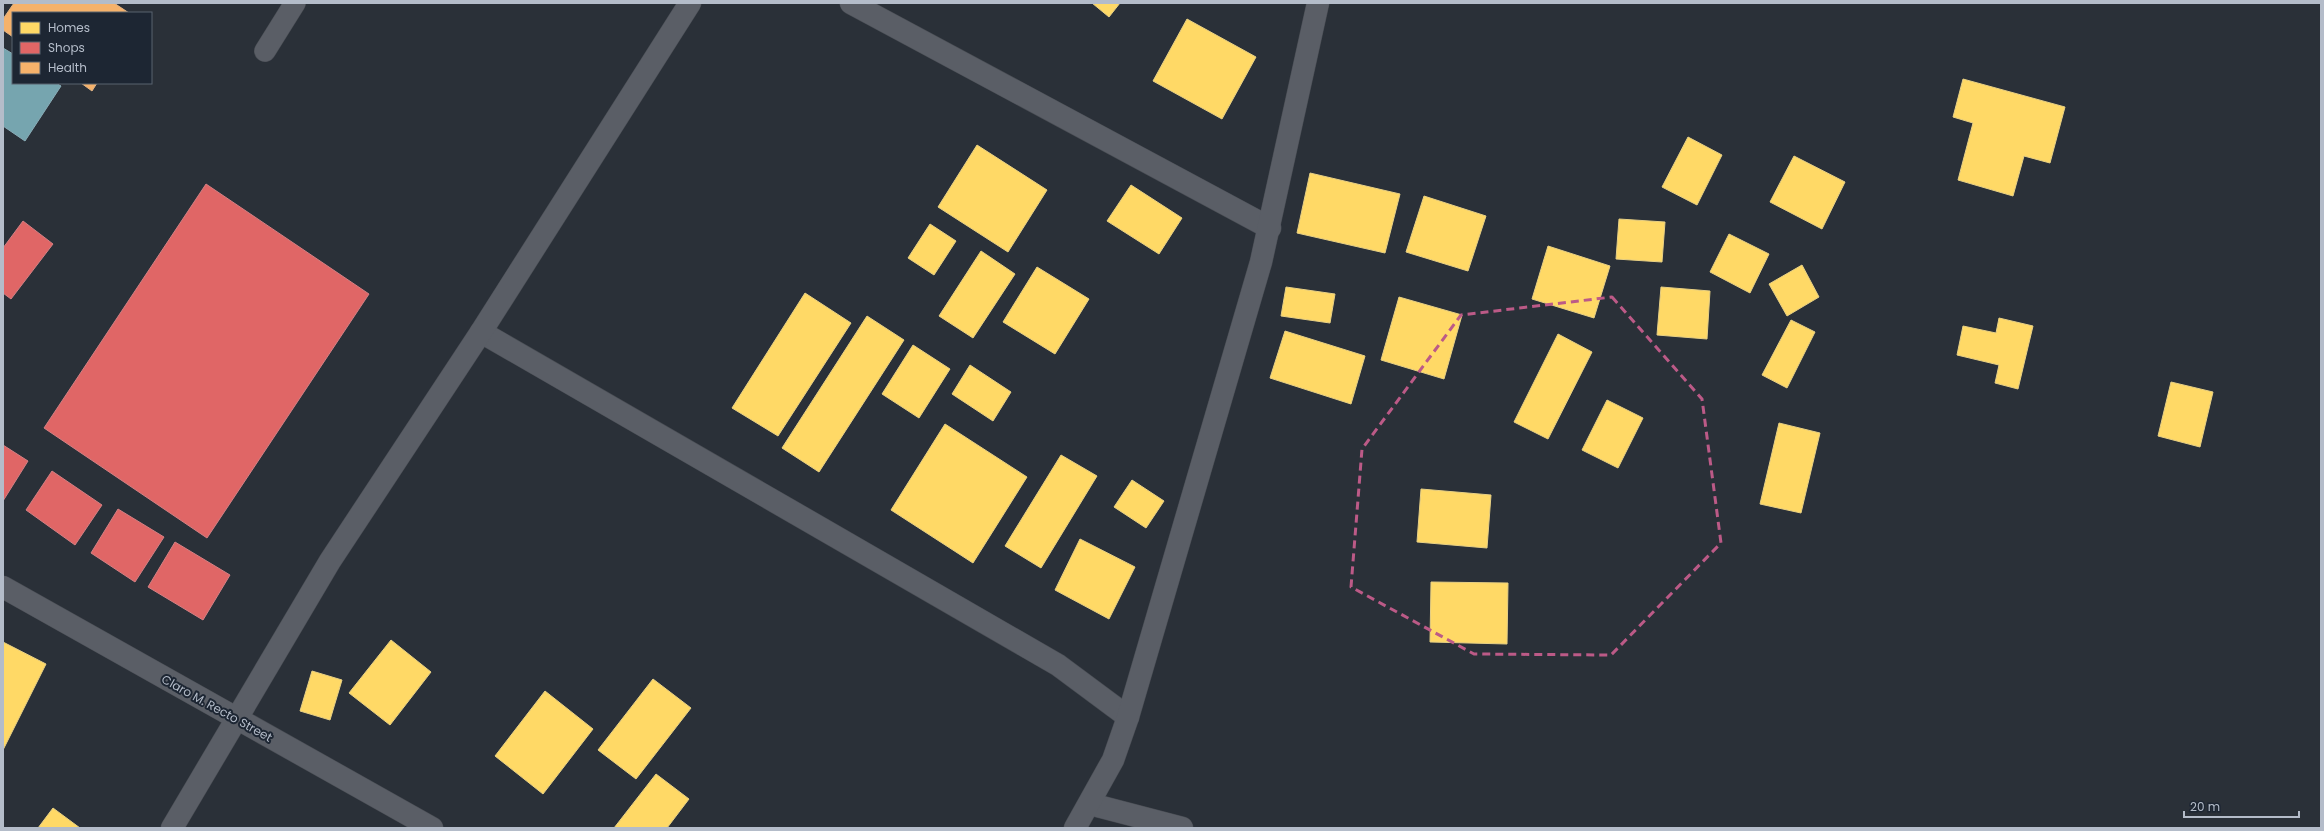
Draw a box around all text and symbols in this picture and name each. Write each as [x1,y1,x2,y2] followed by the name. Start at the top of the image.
[12,12,152,84] legend
[48,19,90,36] text: Homes
[48,39,85,56] text: Shops
[48,59,87,76] text: Health
[159,670,275,746] street label: Claro M. Recto Street
[2184,793,2299,819] scale bar
[2190,798,2220,815] text: 20 m

